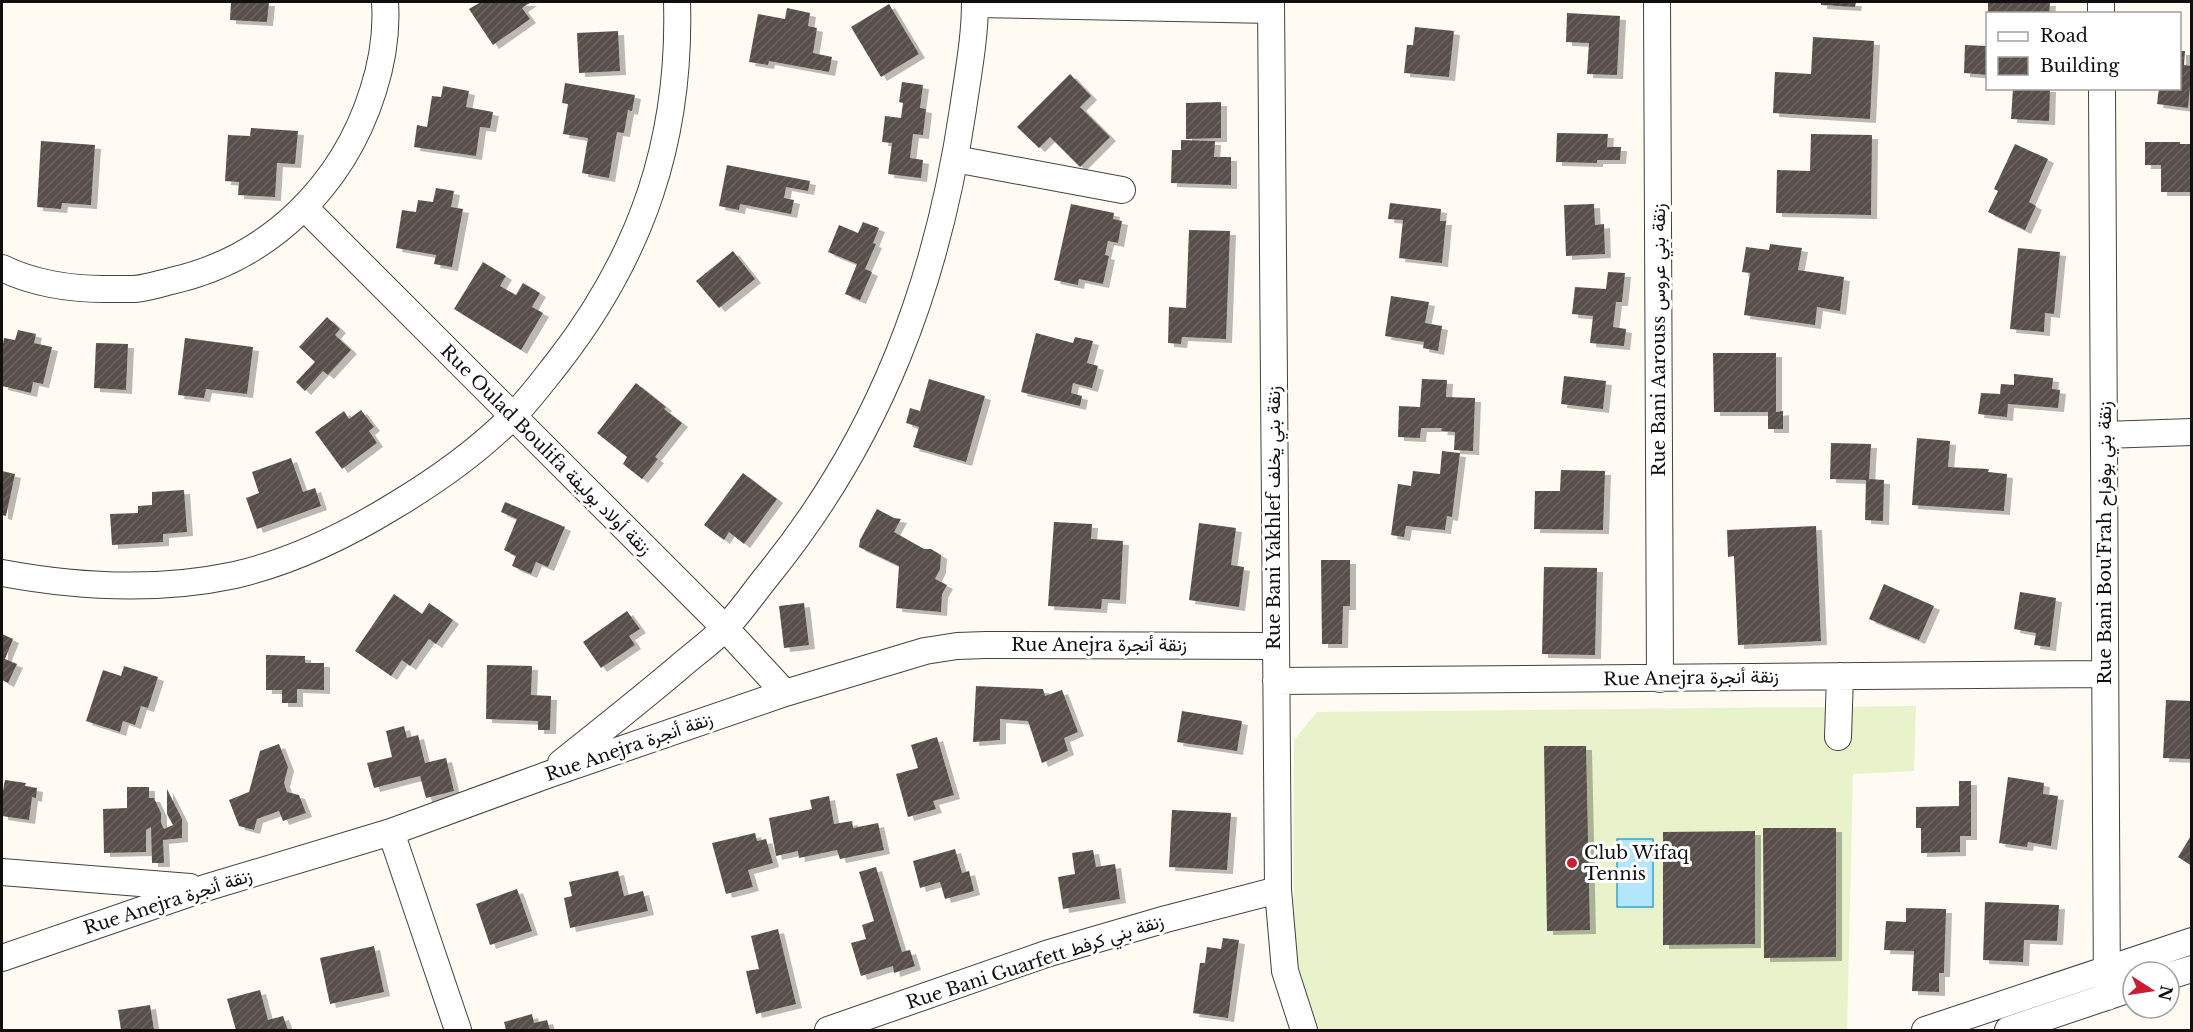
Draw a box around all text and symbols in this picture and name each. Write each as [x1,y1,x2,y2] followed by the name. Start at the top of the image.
[1986,12,2181,90] legend
[2040,25,2088,47] text: Road
[2040,55,2119,77] text: Building
[1648,203,1674,477] street label: Rue Bani Aarouss زنقة بني عروس
[436,340,656,560] street label: Rue Oulad Boulifa زنقة أولاد بوليفة
[1263,386,1289,650] street label: Rue Bani Yakhlef زنقة بني يخلف
[2094,401,2120,685] street label: Rue Bani Bou'Frah زنقة بني بوفراح
[1011,634,1187,656] street label: Rue Anejra زنقة أنجرة
[1603,665,1779,691] street label: Rue Anejra زنقة أنجرة
[542,708,716,786] street label: Rue Anejra زنقة أنجرة
[1584,842,1689,885] place label: Club Wifaq Tennis
[1565,856,1579,870] marker: Club Wifaq Tennis
[81,864,255,940] street label: Rue Anejra زنقة أنجرة
[904,910,1168,1018] street label: Rue Bani Guarfett زنقة بني كرفط
[2121,960,2181,1020] north arrow
[2154,984,2177,1003] text: N

